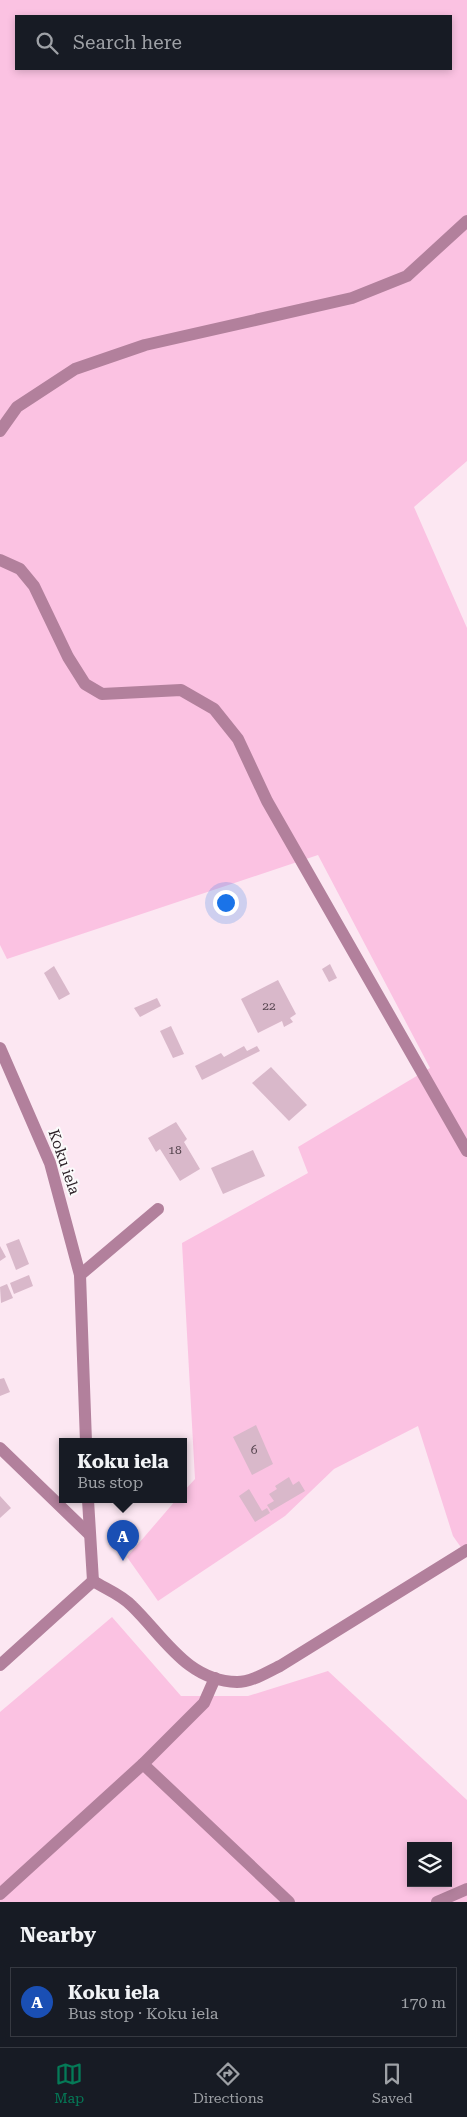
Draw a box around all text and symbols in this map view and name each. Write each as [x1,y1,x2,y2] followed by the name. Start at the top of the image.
[15,15,452,70] search box
[33,29,61,57] icon: search
[73,31,182,54] text: Search here
[213,890,239,916] your location
[262,999,276,1013] house number: 22
[44,1127,84,1197] street label: Koku iela
[168,1143,182,1157] house number: 18
[59,1438,187,1503] popup
[251,1443,258,1457] house number: 6
[77,1450,169,1473] text: Koku iela
[77,1473,143,1492] text: Bus stop
[107,1520,139,1561] pin: A
[407,1842,452,1887] map controls
[407,1842,452,1887] button: layers
[20,1923,96,1947] text: Nearby
[68,1981,160,2004] text: Koku iela
[31,1993,43,2012] text: A
[400,1993,446,2012] text: 170 m
[68,2004,219,2023] text: Bus stop · Koku iela
[54,2060,84,2106] tab: Map
[193,2060,263,2106] tab: Directions
[372,2060,413,2106] tab: Saved

